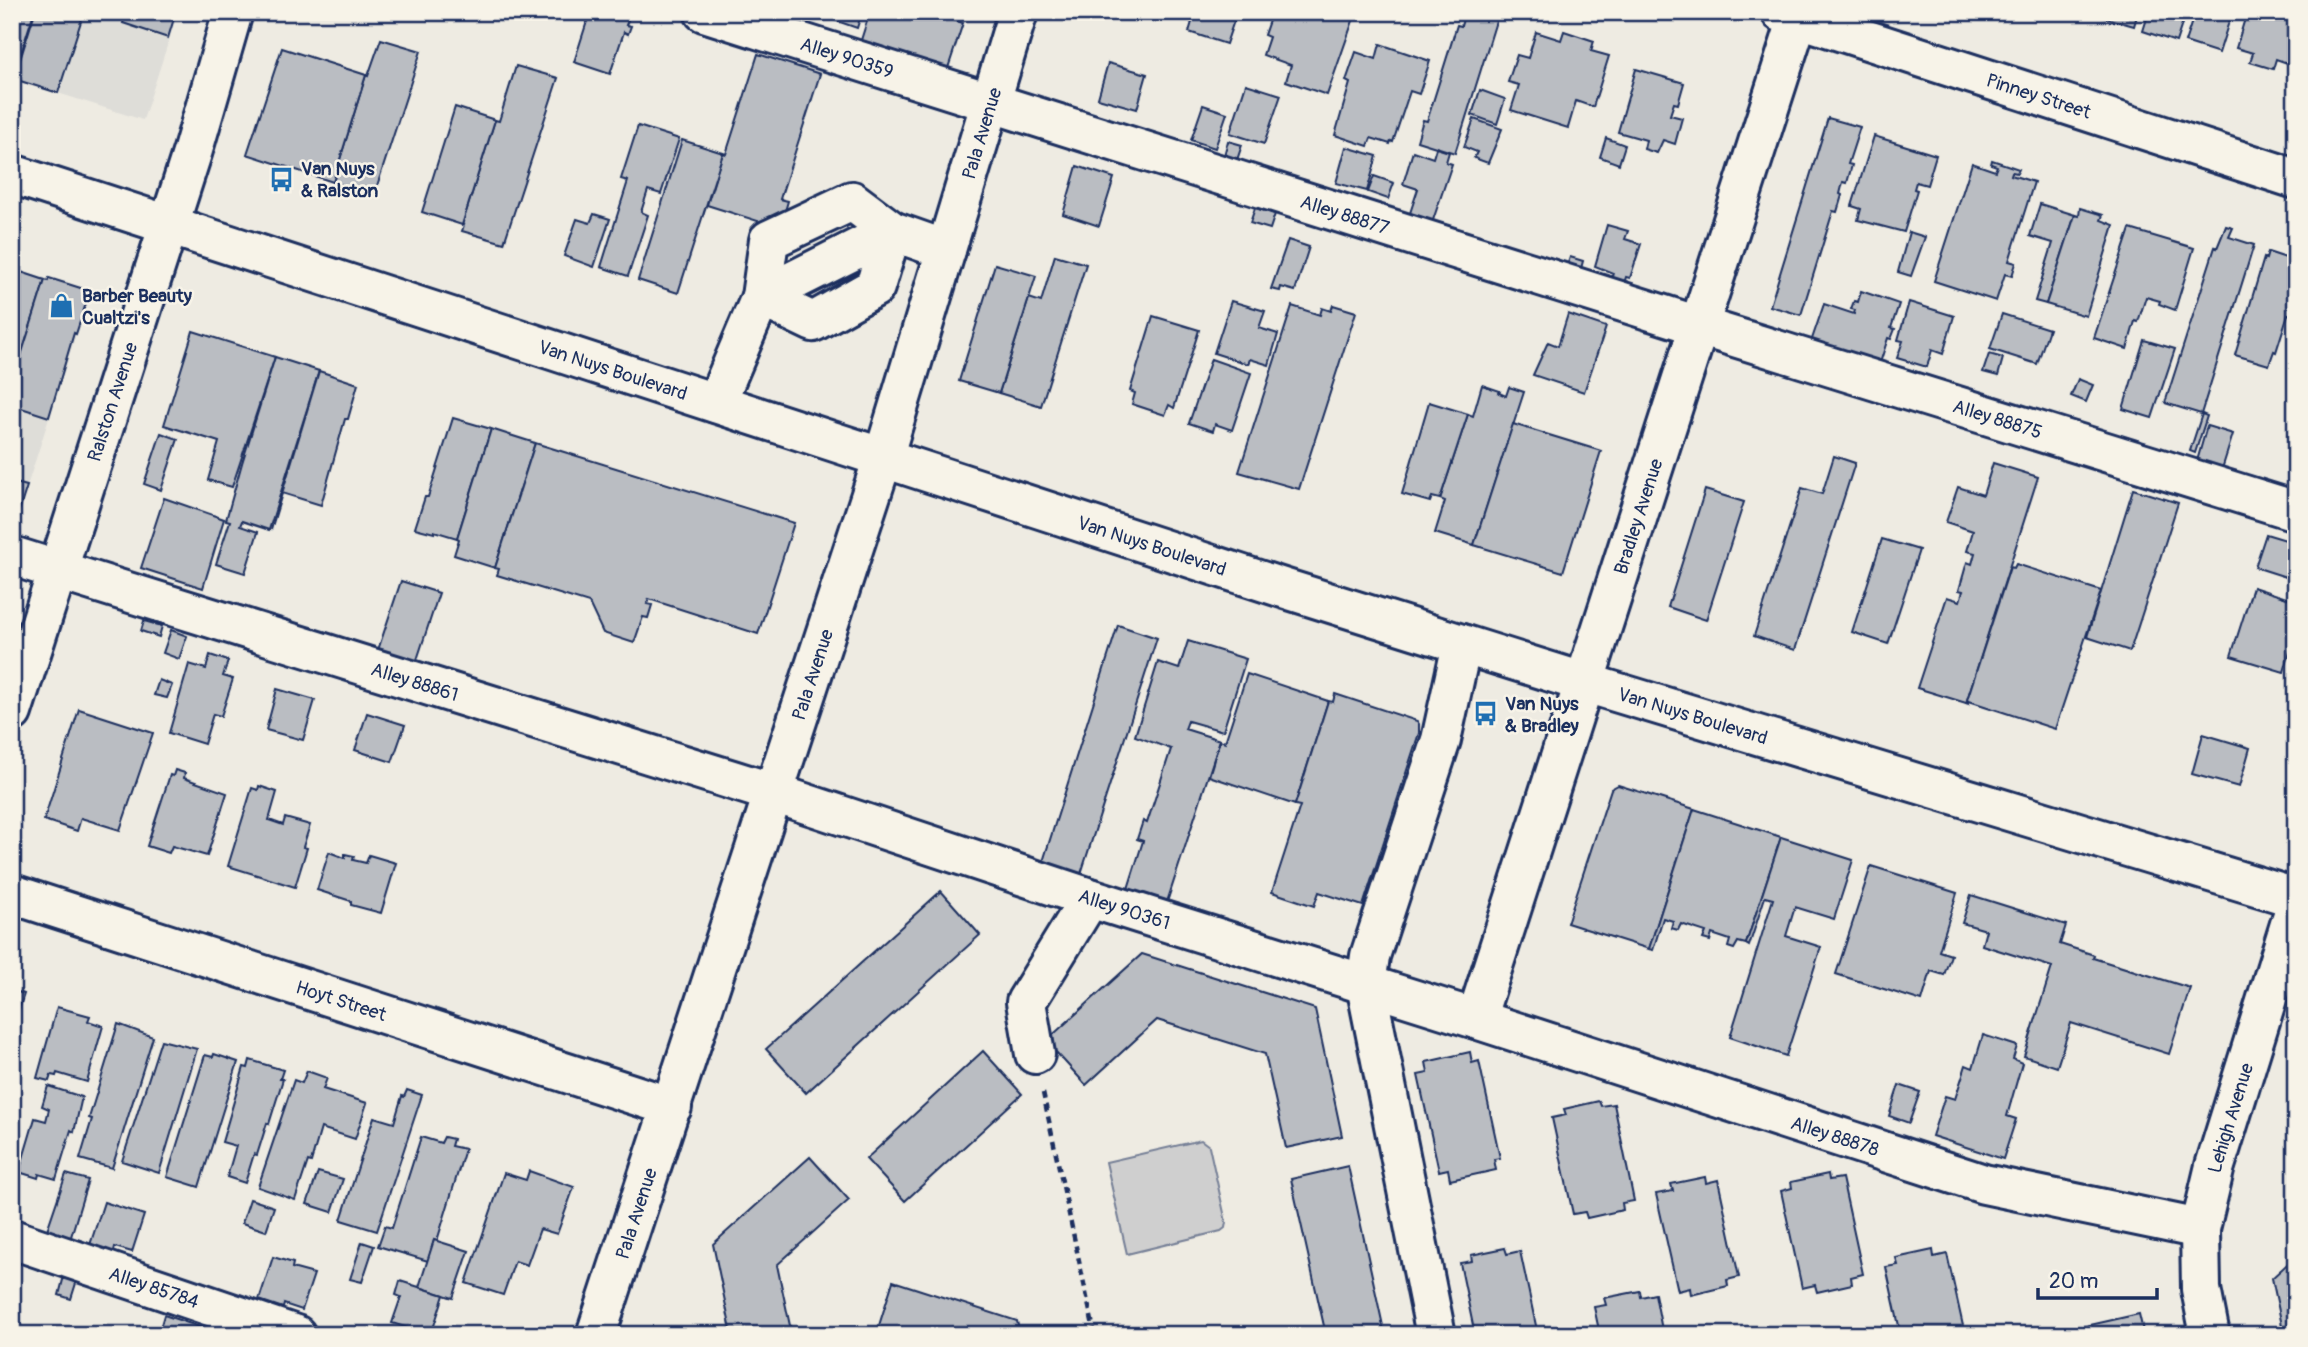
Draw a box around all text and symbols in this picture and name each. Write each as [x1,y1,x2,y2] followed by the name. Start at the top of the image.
[797,32,896,84] street label: Alley 90359
[1983,68,2094,125] street label: Pinney Street
[957,84,1008,182] street label: Pala Avenue
[301,157,379,203] place label: Van Nuys & Ralston
[267,165,295,193] bus stop icon: Van Nuys & Ralston
[1297,190,1392,240] street label: Alley 88877
[82,284,193,330] place label: Barber Beauty Cualtzi's
[48,292,76,320] shop icon: Barber Beauty Cualtzi's
[535,335,690,406] street label: Van Nuys Boulevard
[82,339,144,465] street label: Ralston Avenue
[1950,394,2045,445] street label: Alley 88875
[1609,455,1669,578] street label: Bradley Avenue
[1074,511,1229,582] street label: Van Nuys Boulevard
[787,626,839,723] street label: Pala Avenue
[368,657,461,707] street label: Alley 88861
[1615,682,1770,750] street label: Van Nuys Boulevard
[1505,692,1580,738] place label: Van Nuys & Bradley
[1471,700,1499,728] bus stop icon: Van Nuys & Bradley
[1075,884,1173,935] street label: Alley 90361
[293,975,390,1027] street label: Hoyt Street
[2203,1060,2259,1175] street label: Lehigh Avenue
[1788,1111,1882,1162] street label: Alley 88878
[611,1164,663,1262] street label: Pala Avenue
[2038,1256,2158,1300] scale bar
[106,1262,202,1314] street label: Alley 85784
[2049,1268,2098,1295] text: 20 m

